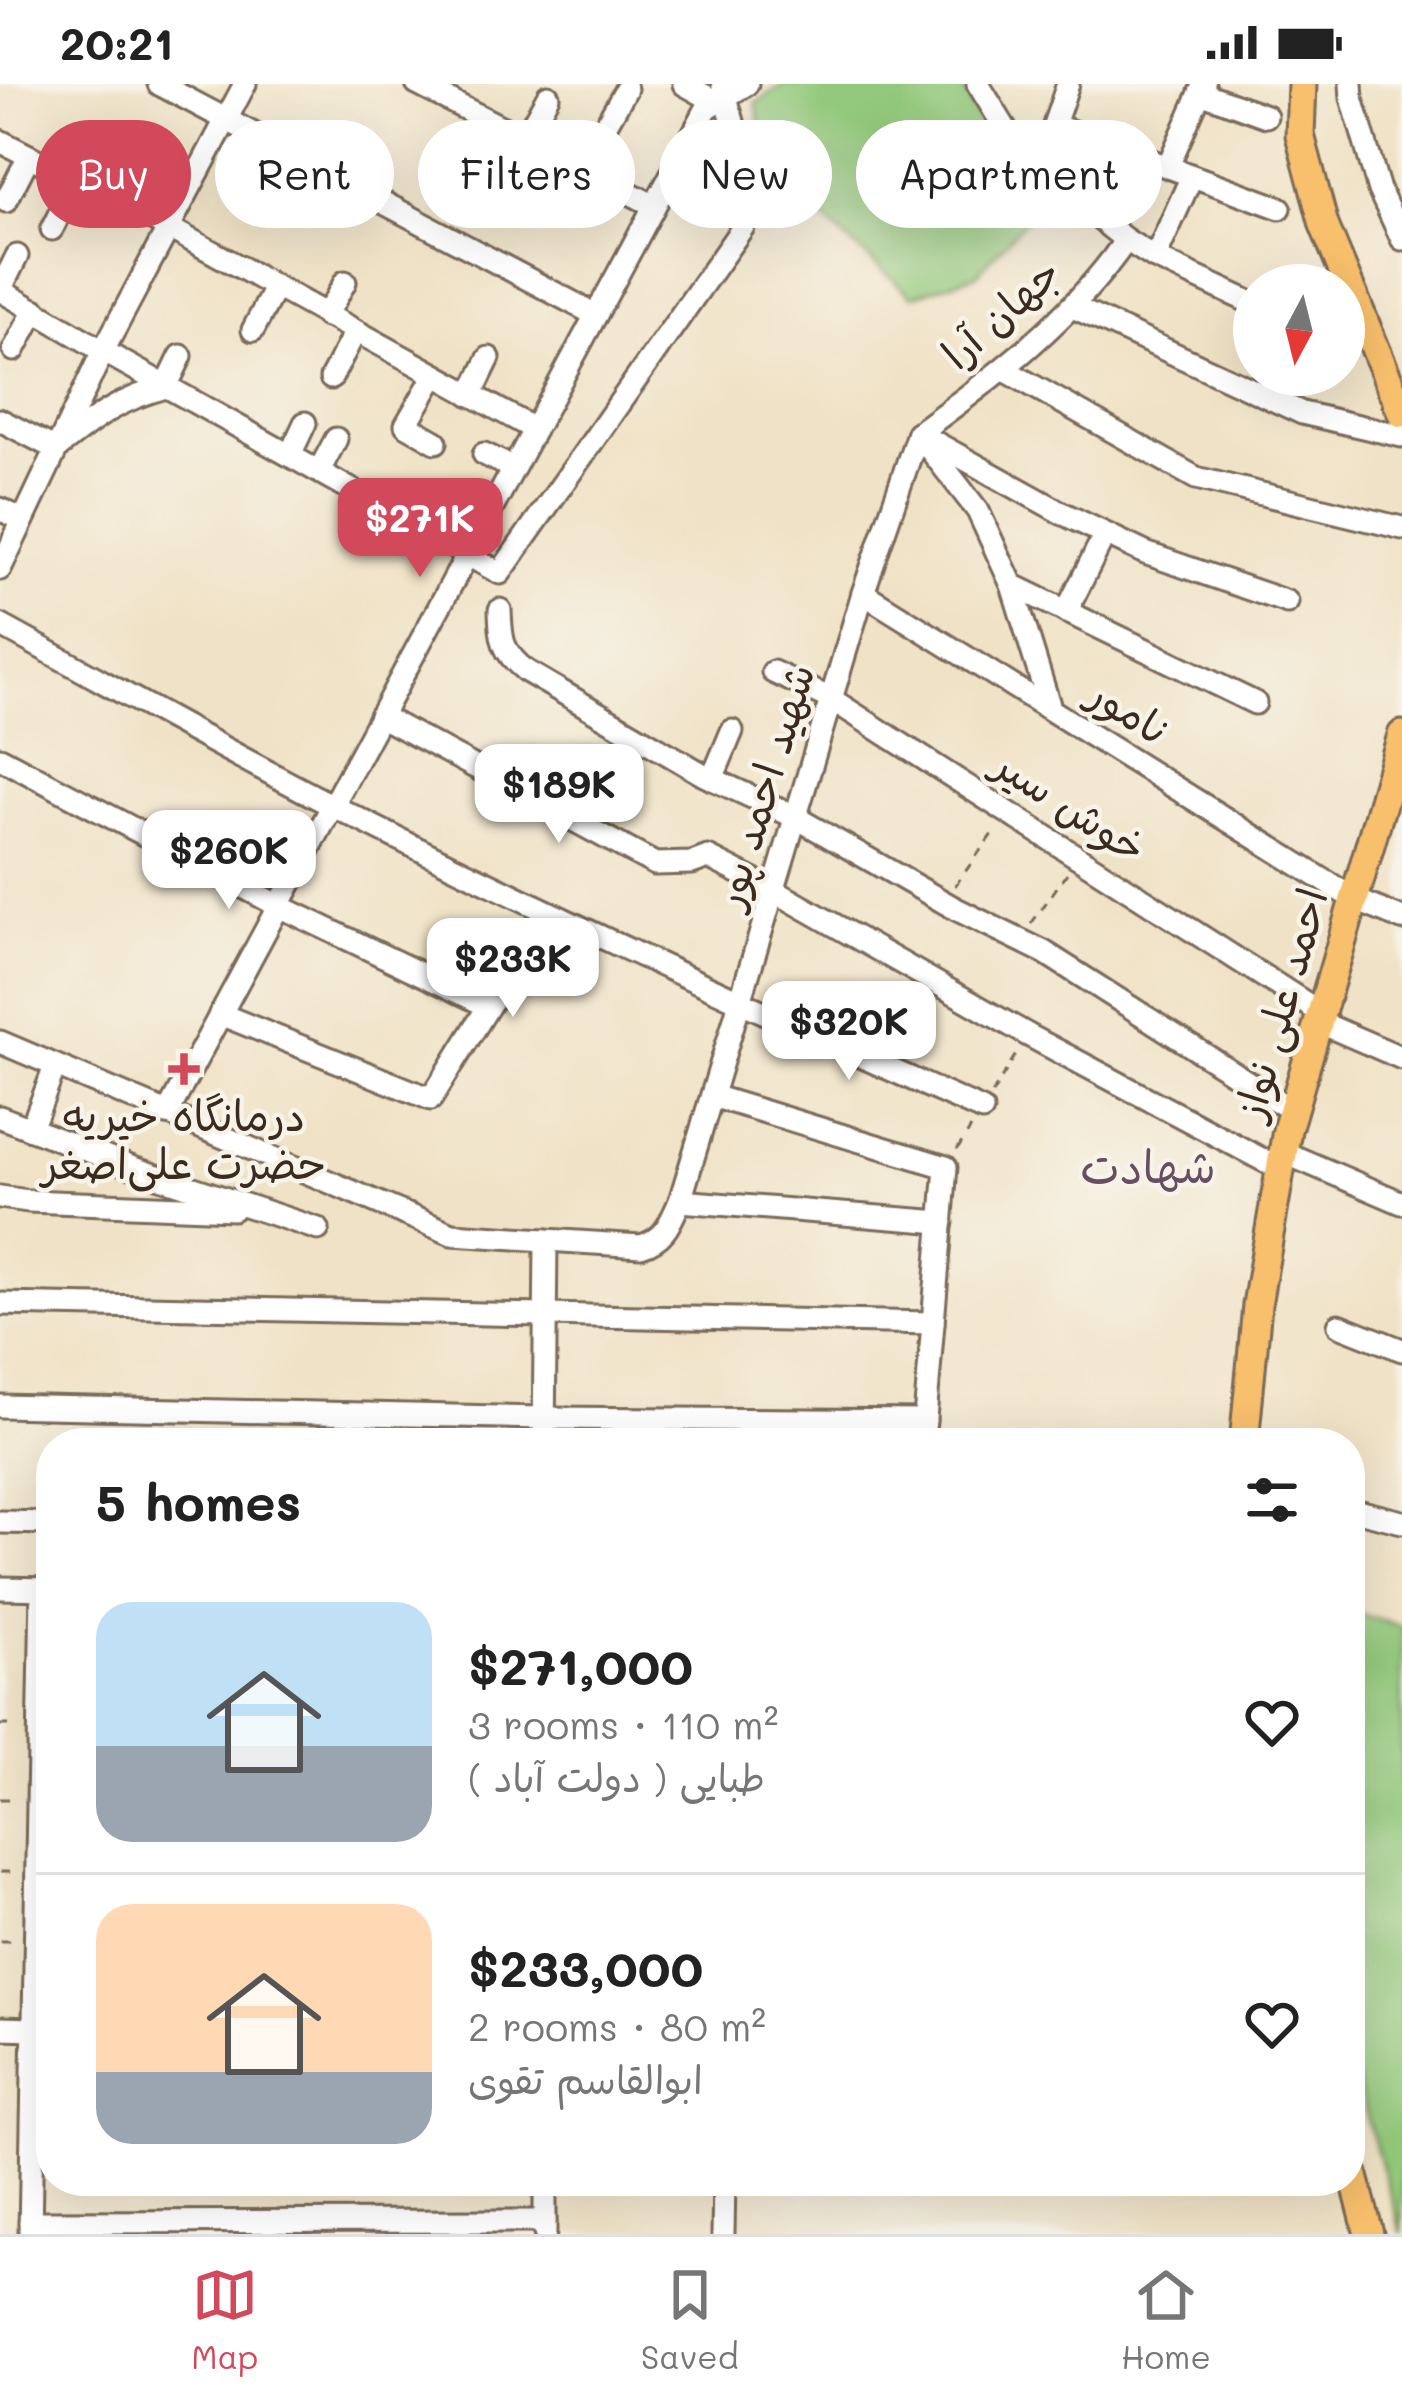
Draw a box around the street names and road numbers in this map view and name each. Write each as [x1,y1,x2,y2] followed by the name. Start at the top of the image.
[929,244,1071,380] street label: جهان آرا
[698,657,828,918] street label: شهید احمد پور
[1077,663,1182,757] street label: نامور
[982,733,1158,874] street label: خوش سیر
[1220,882,1341,1129] street label: احمد علی نواز

